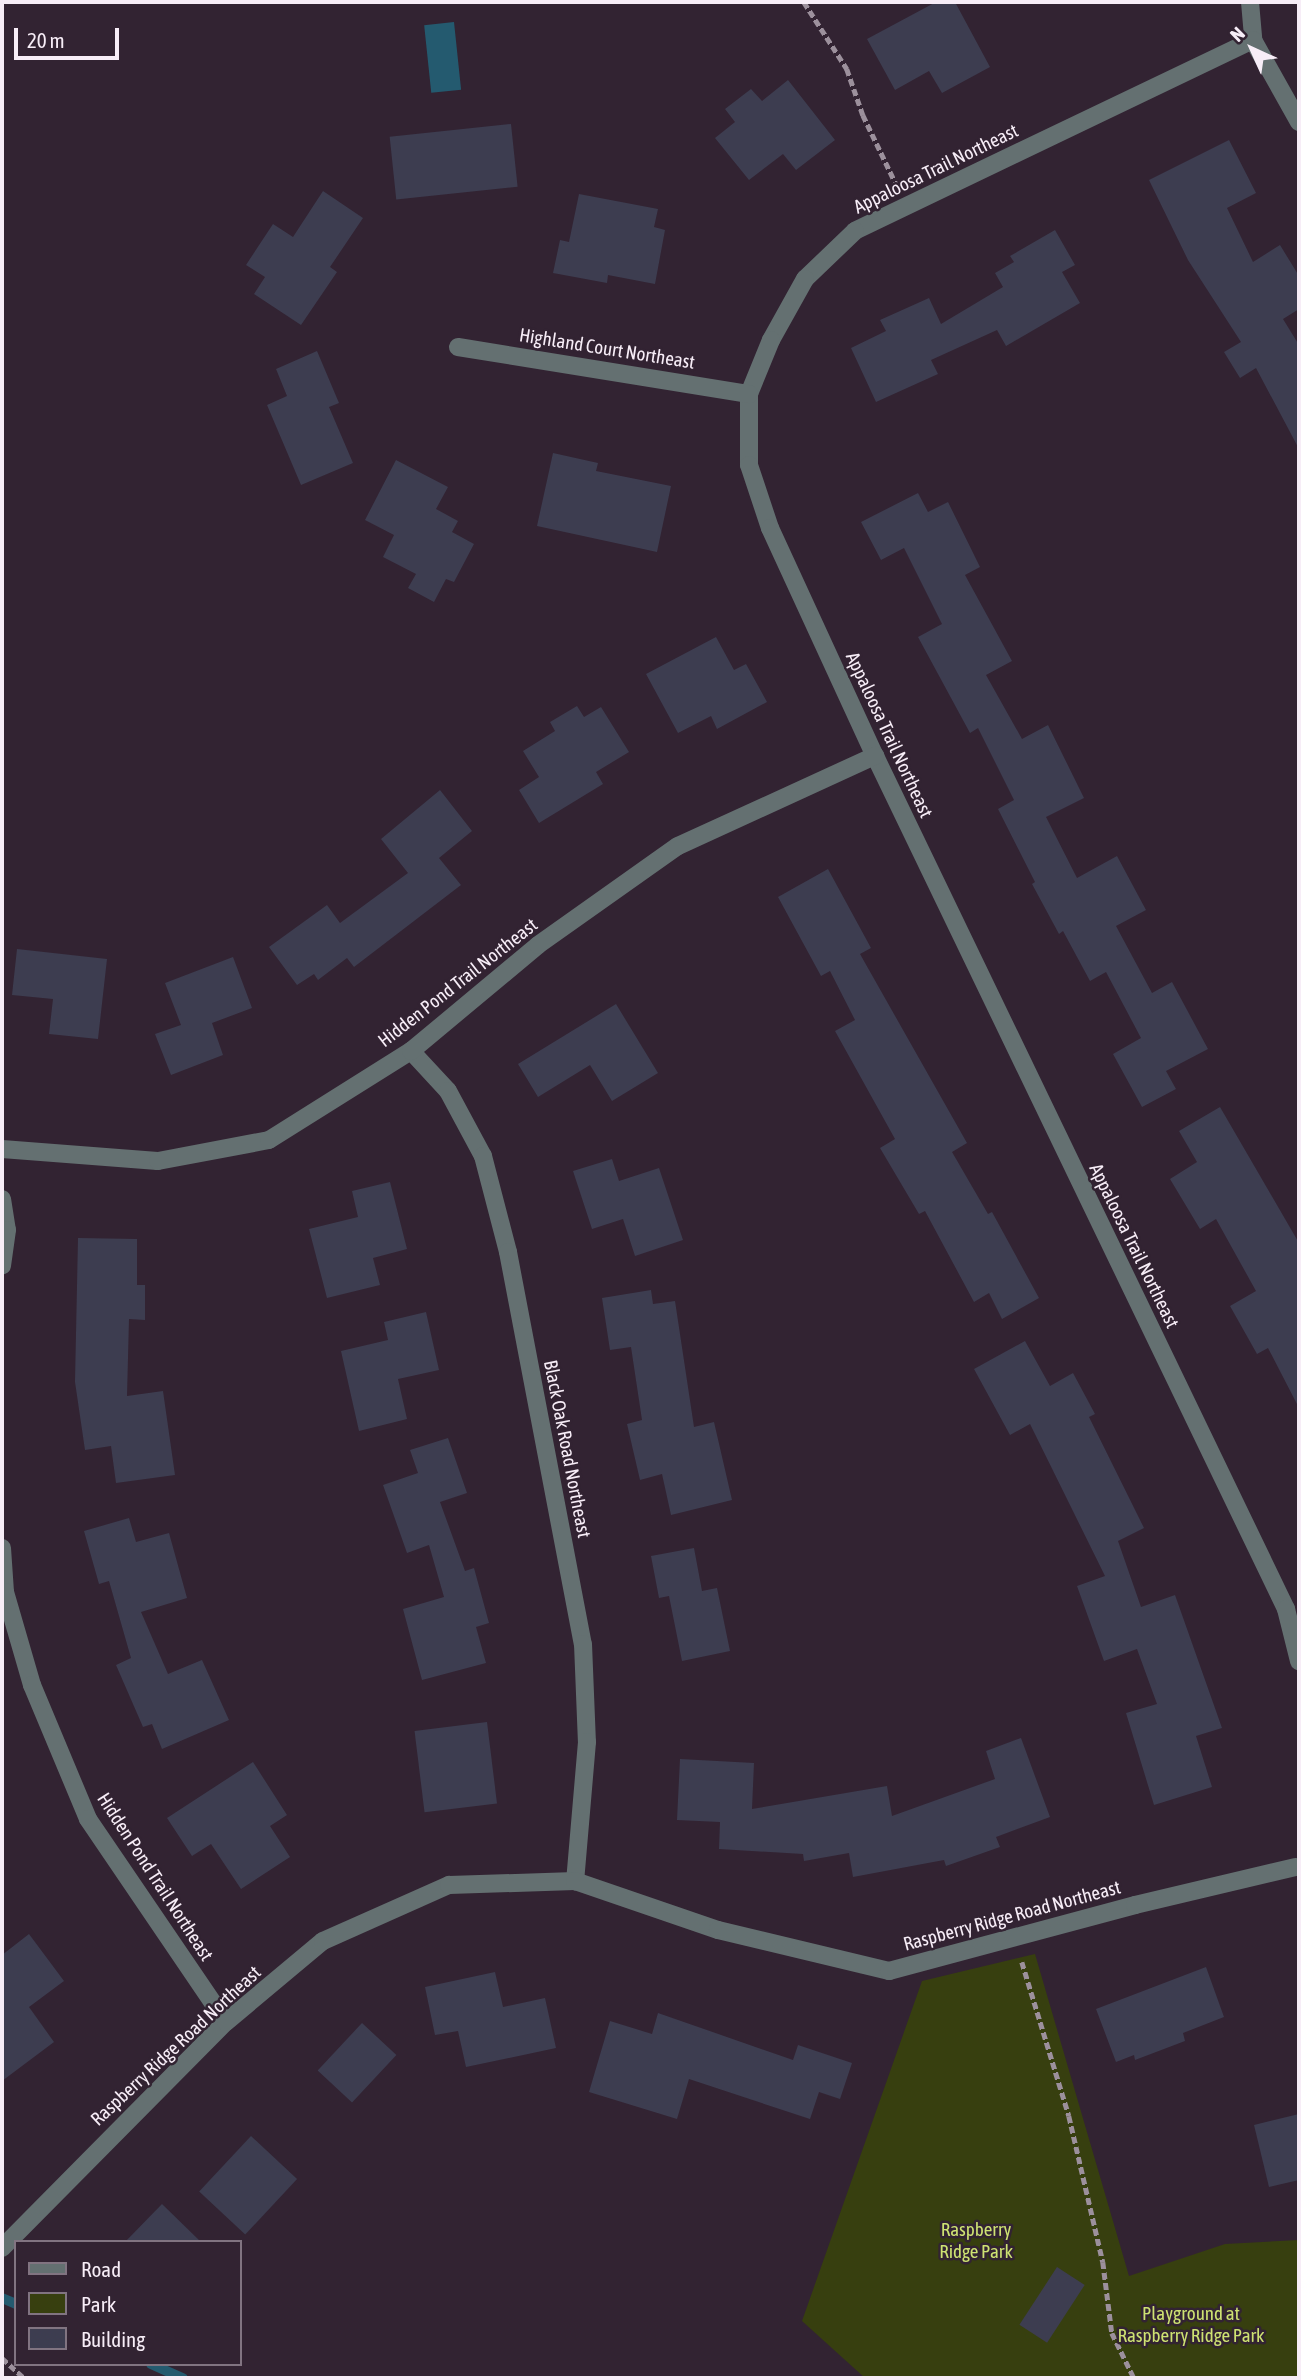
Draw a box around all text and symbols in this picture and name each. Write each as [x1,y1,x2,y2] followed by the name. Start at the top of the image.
[18,14,122,58] scale bar
[1217,14,1287,84] north arrow
[1225,22,1249,46] text: N
[27,28,65,52] text: 20 m
[850,119,1022,219] street label: Appaloosa Trail Northeast
[518,324,696,374] street label: Highland Court Northeast
[841,649,937,821] street label: Appaloosa Trail Northeast
[374,914,542,1052] street label: Hidden Pond Trail Northeast
[1084,1160,1184,1332] street label: Appaloosa Trail Northeast
[539,1358,595,1540] street label: Black Oak Road Northeast
[92,1789,218,1965] street label: Hidden Pond Trail Northeast
[901,1876,1123,1956] street label: Raspberry Ridge Road Northeast
[86,1961,266,2131] street label: Raspberry Ridge Road Northeast
[939,2219,1013,2263] park label: Raspberry Ridge Park
[14,2240,242,2366] legend
[81,2257,121,2281] text: Road
[81,2292,116,2316] text: Park
[1118,2303,1264,2347] park label: Playground at Raspberry Ridge Park
[81,2327,145,2351] text: Building

